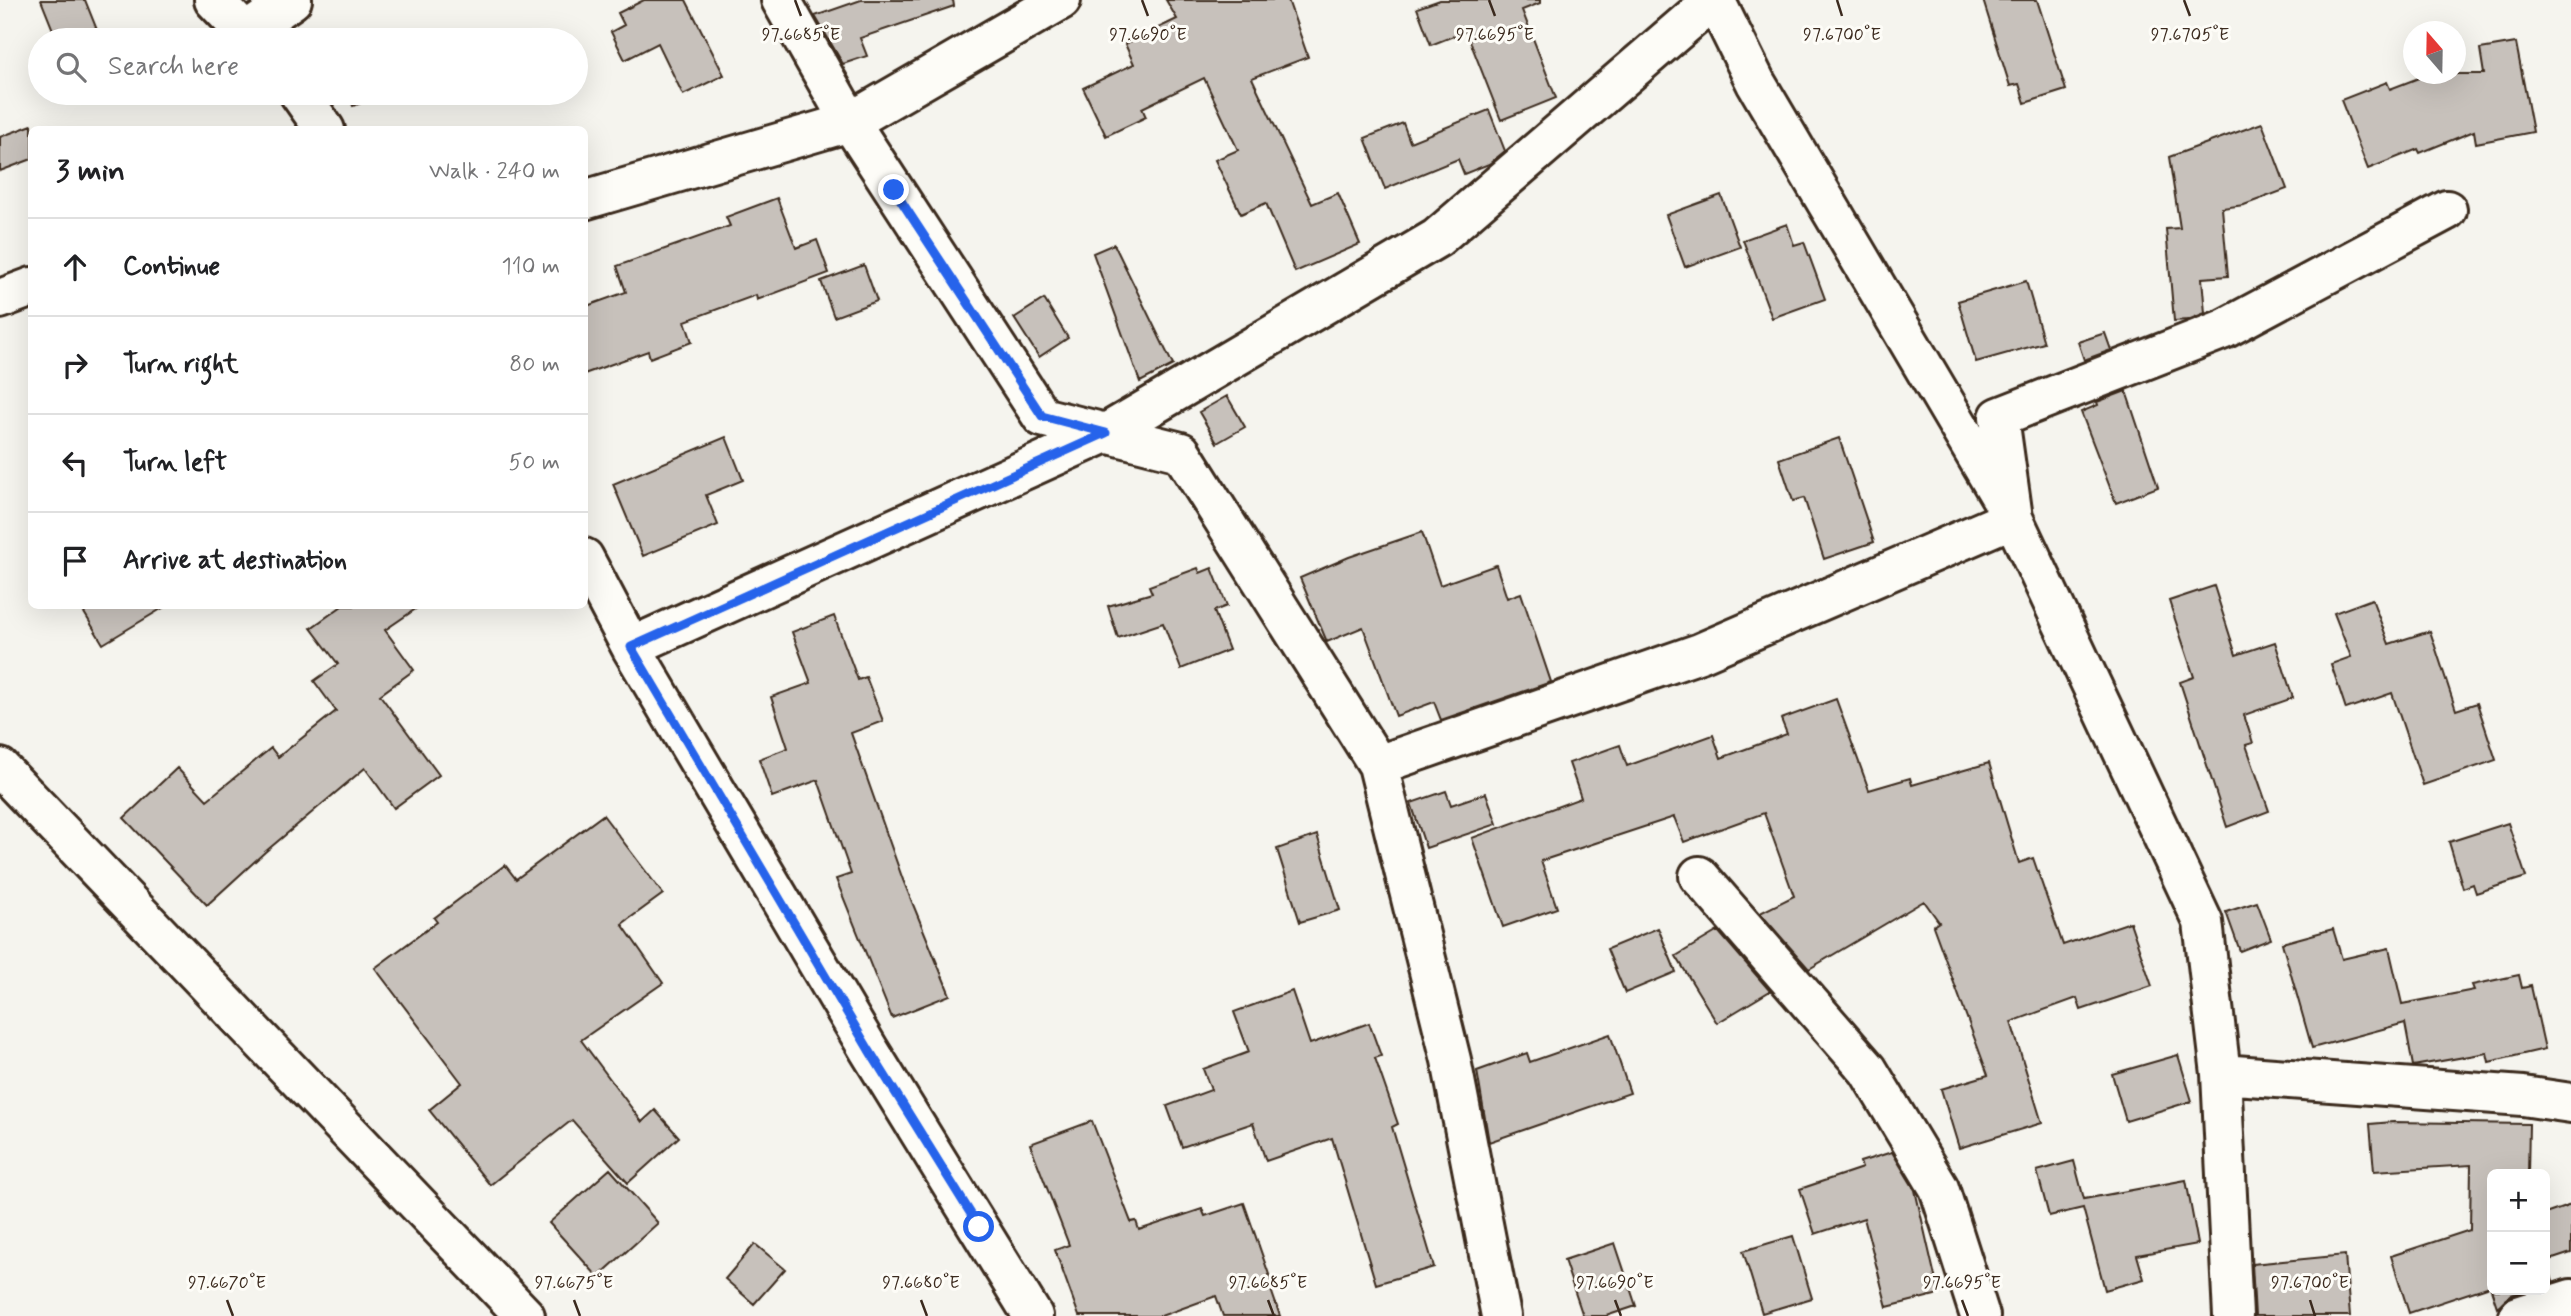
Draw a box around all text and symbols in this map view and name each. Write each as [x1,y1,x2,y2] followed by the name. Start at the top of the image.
[2403,21,2466,84] north arrow
[762,23,840,47] text: 97.6685°E
[1109,23,1187,47] text: 97.6690°E
[1456,23,1534,47] text: 97.6695°E
[1803,23,1881,47] text: 97.6700°E
[2151,23,2229,47] text: 97.6705°E
[28,28,588,105] search box
[52,48,90,86] icon: search
[108,50,239,84] text: Search here
[56,152,125,191] text: 3 min
[429,157,560,187] text: Walk · 240 m
[878,174,909,205] route end
[56,248,94,286] icon: ahead
[123,250,220,284] text: Continue
[501,252,560,282] text: 110 m
[56,346,94,384] icon: right
[123,348,239,382] text: Turn right
[509,350,560,380] text: 80 m
[56,444,94,482] icon: left
[123,446,227,480] text: Turn left
[509,448,560,478] text: 50 m
[56,542,94,580] icon: arrive
[123,544,347,578] text: Arrive at destination
[2487,1169,2550,1295] map controls
[2487,1169,2550,1232] button: +
[963,1211,994,1242] route start
[2487,1232,2550,1295] button: −
[188,1271,266,1295] text: 97.6670°E
[535,1271,613,1295] text: 97.6675°E
[882,1271,960,1295] text: 97.6680°E
[1229,1271,1307,1295] text: 97.6685°E
[1576,1271,1654,1295] text: 97.6690°E
[1923,1271,2001,1295] text: 97.6695°E
[2271,1271,2349,1295] text: 97.6700°E

